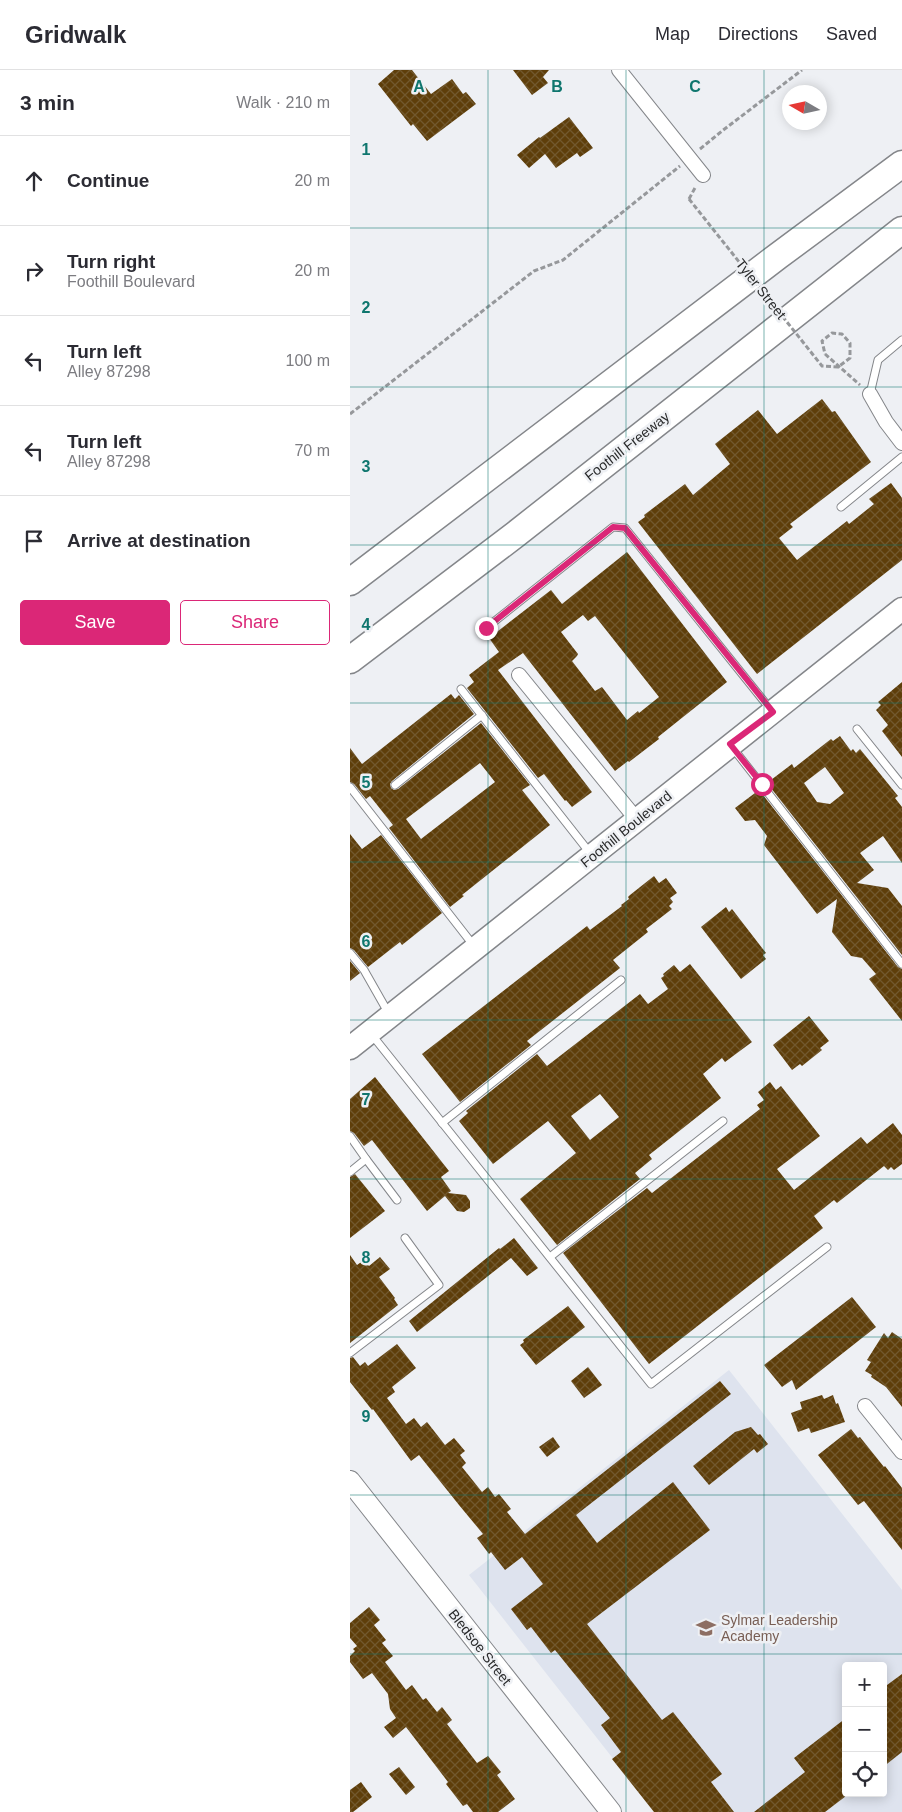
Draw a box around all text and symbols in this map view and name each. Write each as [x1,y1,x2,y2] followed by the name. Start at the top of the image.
[25,21,126,48] text: Gridwalk
[655,24,690,44] text: Map
[718,24,798,44] text: Directions
[826,24,877,44] text: Saved
[413,78,425,95] text: A
[551,78,563,95] text: B
[689,78,701,95] text: C
[782,85,827,130] north arrow
[20,91,75,114] text: 3 min
[236,94,330,111] text: Walk · 210 m
[362,141,371,158] text: 1
[20,167,48,195] icon: ahead
[67,170,149,191] text: Continue
[294,172,330,189] text: 20 m
[67,251,155,272] text: Turn right
[733,256,789,322] street label: Tyler Street
[20,257,48,285] icon: right
[294,262,330,279] text: 20 m
[67,273,195,290] text: Foothill Boulevard
[362,299,371,316] text: 2
[67,341,142,362] text: Turn left
[20,347,48,375] icon: left
[286,352,330,369] text: 100 m
[67,363,151,380] text: Alley 87298
[582,408,672,484] street label: Foothill Freeway
[67,431,142,452] text: Turn left
[20,437,48,465] icon: left
[294,442,330,459] text: 70 m
[67,453,151,470] text: Alley 87298
[362,458,371,475] text: 3
[20,527,48,555] icon: arrive
[67,530,251,551] text: Arrive at destination
[20,600,170,645] button: Save
[180,600,330,645] button: Share
[362,616,371,633] text: 4
[475,617,498,640] route end
[751,773,774,796] route start
[362,774,371,791] text: 5
[577,788,675,870] street label: Foothill Boulevard
[362,933,371,950] text: 6
[362,1091,371,1108] text: 7
[362,1249,371,1266] text: 8
[362,1408,371,1425] text: 9
[445,1606,515,1688] street label: Bledsoe Street
[721,1612,838,1644] place label: Sylmar Leadership Academy
[695,1617,717,1639] school or university icon: Sylmar Leadership Academy
[842,1662,887,1797] map controls
[842,1662,887,1707] button: +
[842,1707,887,1752] button: −
[842,1752,887,1797] button: locate

